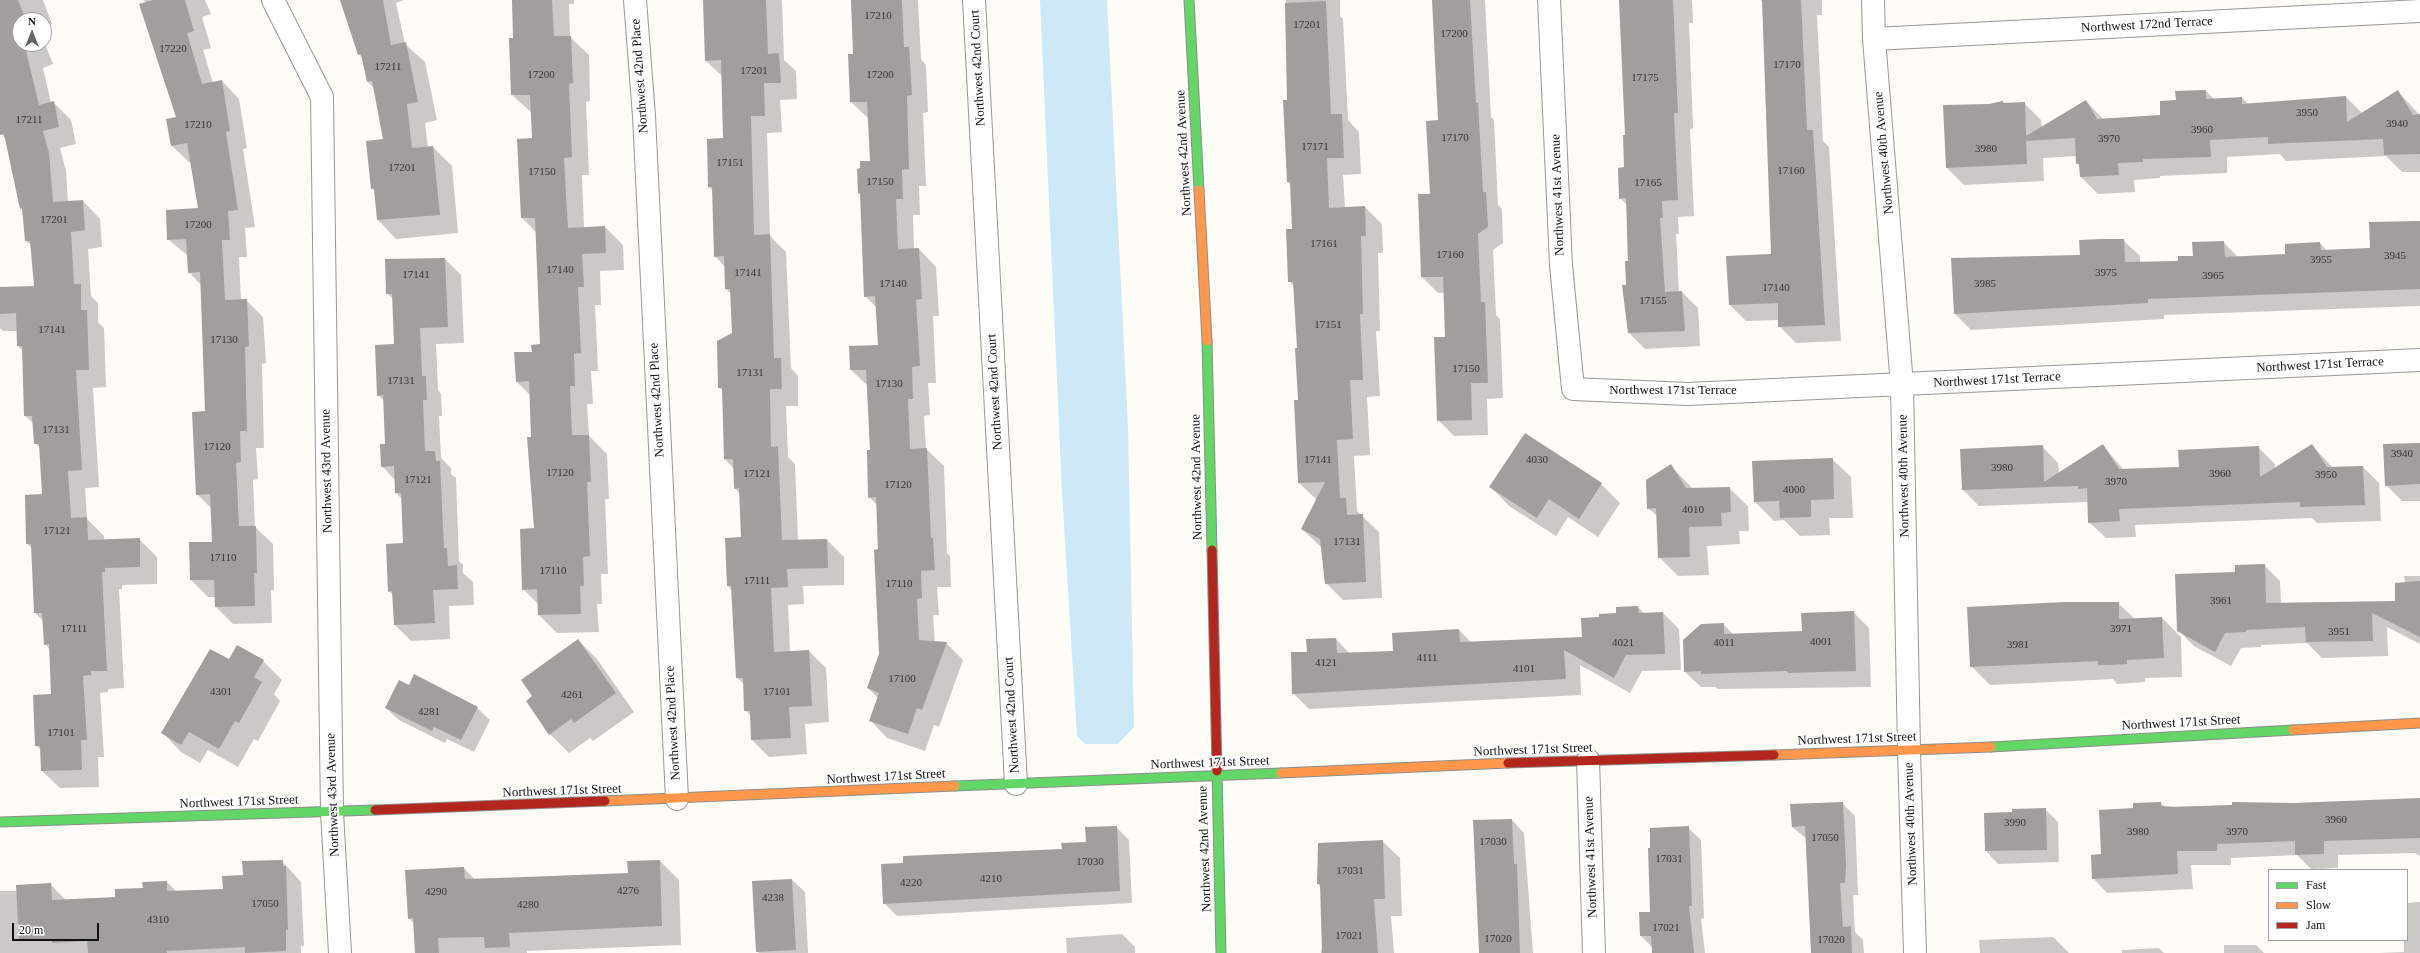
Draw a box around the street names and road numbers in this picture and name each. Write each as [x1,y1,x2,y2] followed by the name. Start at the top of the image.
[967,10,989,126] street label: Northwest 42nd Court
[2081,14,2213,36] street label: Northwest 172nd Terrace
[628,18,652,134] street label: Northwest 42nd Place
[1173,90,1195,216] street label: Northwest 42nd Avenue
[1871,91,1897,215] street label: Northwest 40th Avenue
[1548,134,1568,256] street label: Northwest 41st Avenue
[984,334,1006,450] street label: Northwest 42nd Court
[646,342,668,458] street label: Northwest 42nd Place
[2256,354,2384,376] street label: Northwest 171st Terrace
[1933,369,2061,391] street label: Northwest 171st Terrace
[1609,383,1737,399] street label: Northwest 171st Terrace
[318,409,336,533] street label: Northwest 43rd Avenue
[1188,414,1206,540] street label: Northwest 42nd Avenue
[1895,414,1913,538] street label: Northwest 40th Avenue
[1001,657,1023,773] street label: Northwest 42nd Court
[662,665,684,781] street label: Northwest 42nd Place
[2121,712,2241,734] street label: Northwest 171st Street
[1797,729,1917,749] street label: Northwest 171st Street
[323,733,343,857] street label: Northwest 43rd Avenue
[1473,740,1593,760] street label: Northwest 171st Street
[1150,753,1270,773] street label: Northwest 171st Street
[1901,762,1921,886] street label: Northwest 40th Avenue
[826,766,946,788] street label: Northwest 171st Street
[502,781,622,801] street label: Northwest 171st Street
[1195,786,1215,912] street label: Northwest 42nd Avenue
[179,792,299,812] street label: Northwest 171st Street
[1581,796,1601,918] street label: Northwest 41st Avenue

